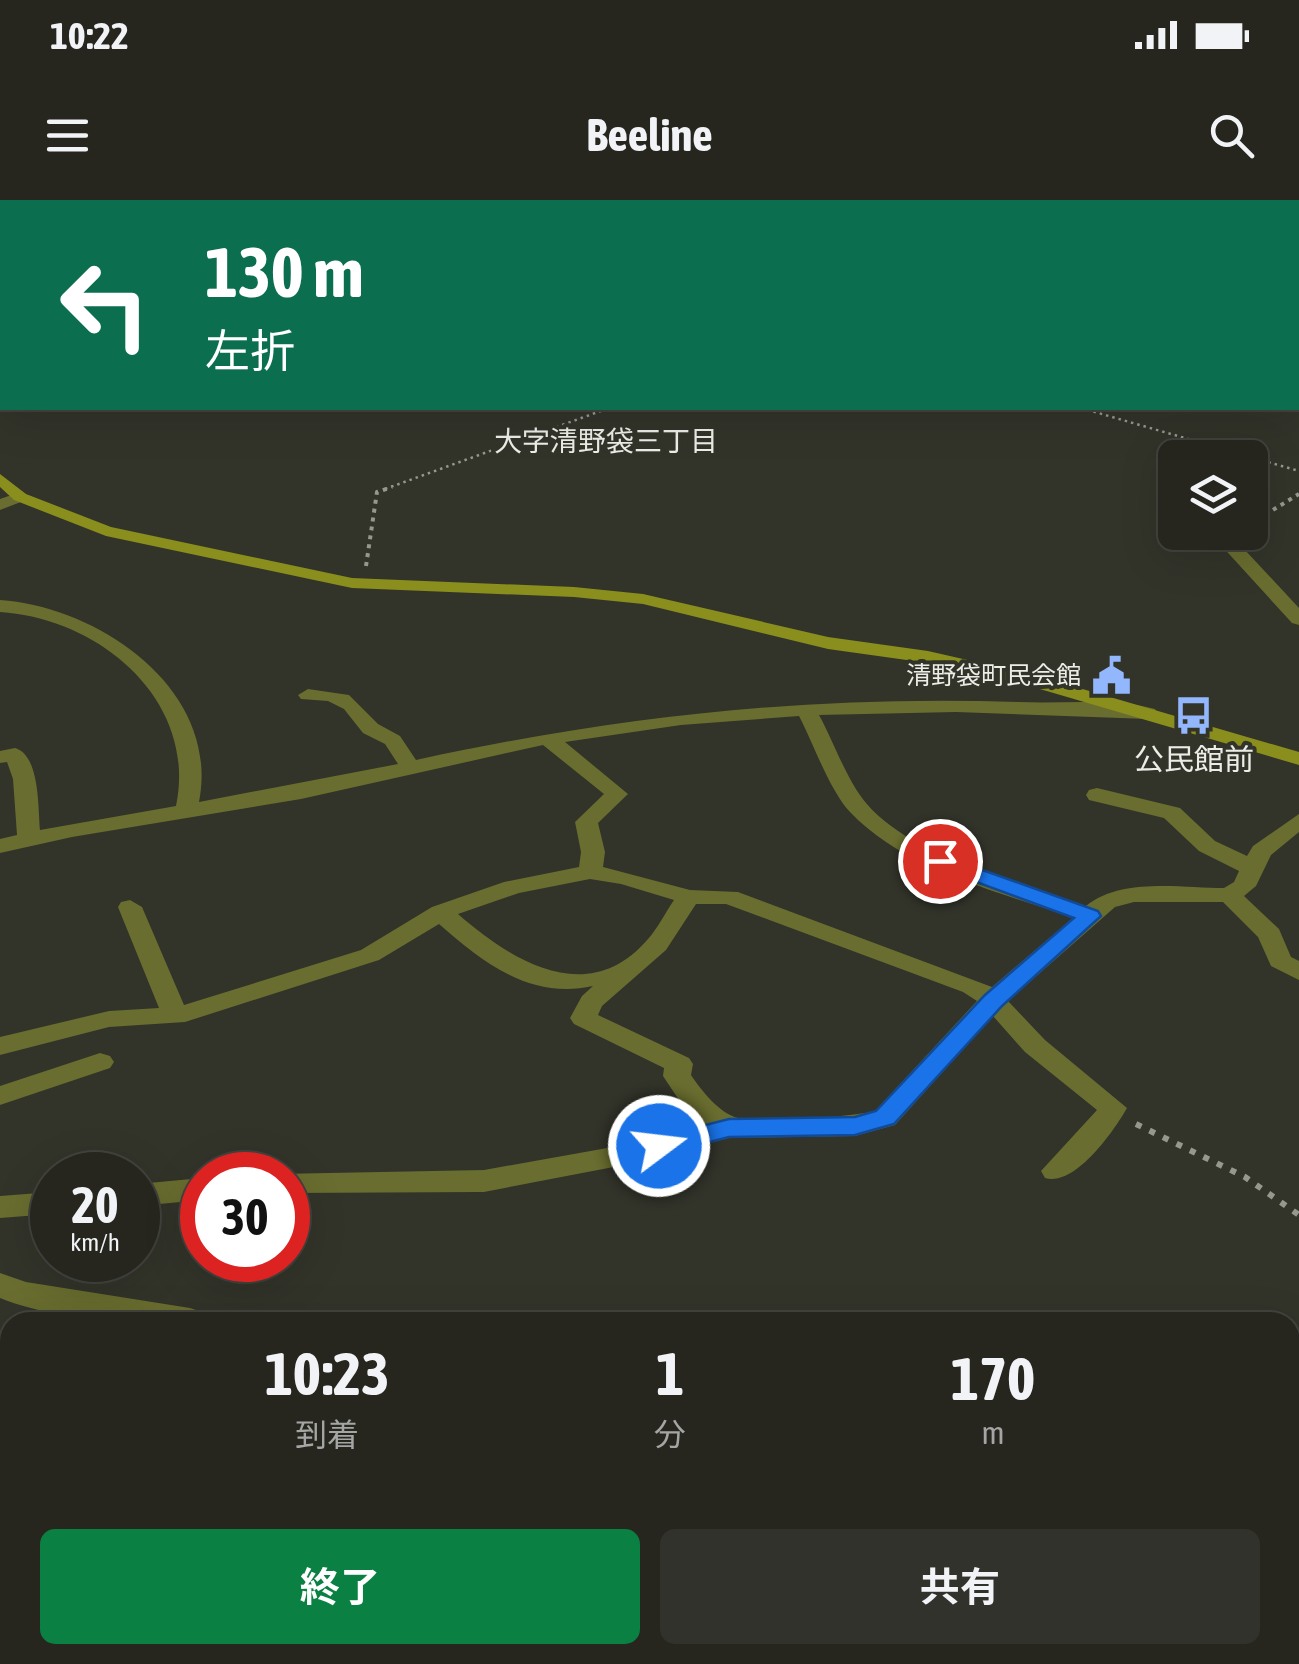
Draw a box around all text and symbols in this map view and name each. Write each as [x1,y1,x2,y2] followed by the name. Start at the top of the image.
[50,14,129,57] text: 10:22
[40,108,95,163] icon: menu
[1204,108,1259,163] icon: search
[586,109,713,161] text: Beeline
[205,232,364,312] text: 130 m
[40,240,170,370] icon: left
[205,325,295,377] text: 左折
[494,425,718,457] district label: 大字清野袋三丁目
[1158,440,1268,550] map controls
[1158,440,1268,550] button: layers
[1090,654,1132,696] public building icon: 清野袋町民会館
[906,661,1081,689] place label: 清野袋町民会館
[1173,694,1215,736] bus stop icon: 公民館前
[1134,742,1254,776] place label: 公民館前
[898,819,983,904] pin
[913,834,968,889] icon: arrive
[607,1094,711,1198] position arrow
[180,1152,310,1282] speed limit sign: 30
[71,1176,118,1234] text: 20
[70,1228,120,1256] text: km/h
[265,1339,389,1408] text: 10:23
[656,1339,684,1408] text: 1
[951,1344,1035,1413] text: 170
[982,1414,1005,1451] text: m
[295,1416,359,1453] text: 到着
[654,1416,686,1453] text: 分
[40,1529,640,1644] button: 終了
[660,1529,1260,1644] button: 共有

